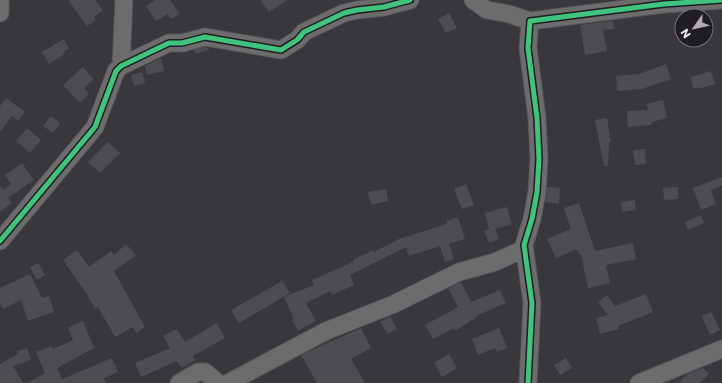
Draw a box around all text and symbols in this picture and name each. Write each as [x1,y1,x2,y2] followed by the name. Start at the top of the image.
[674,8,714,48] north arrow
[677,26,695,41] text: N

